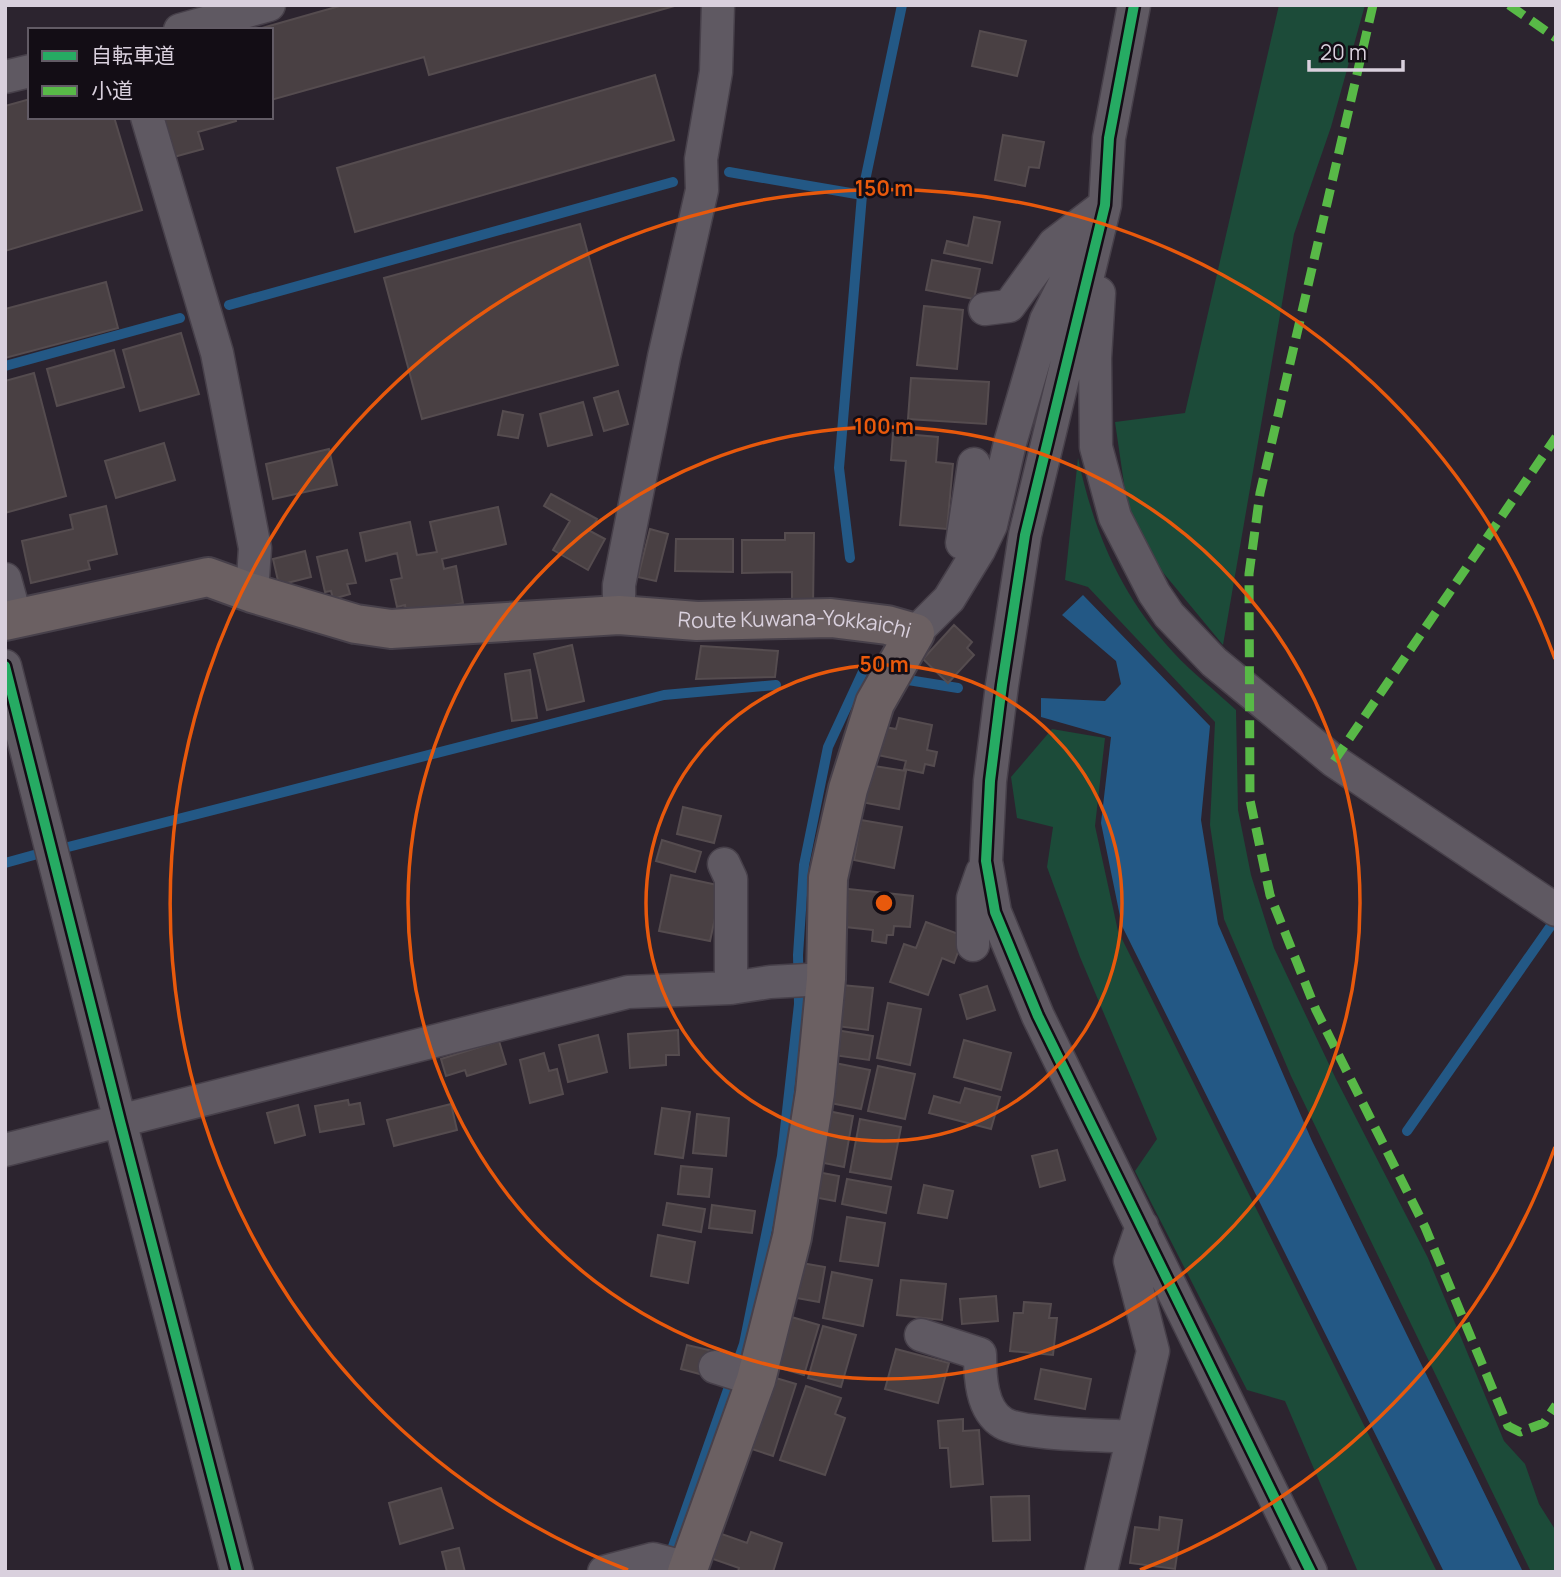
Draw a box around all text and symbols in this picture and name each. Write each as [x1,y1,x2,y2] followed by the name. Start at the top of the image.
[28,28,273,119] legend
[1309,28,1404,72] scale bar
[1320,38,1367,66] text: 20 m
[91,41,175,69] text: 自転車道
[91,76,133,104] text: 小道
[855,174,913,202] text: 150 m
[854,412,914,440] text: 100 m
[677,603,915,644] street label: Route Kuwana-Yokkaichi
[859,650,909,678] text: 50 m
[872,891,896,915] centre of rings

